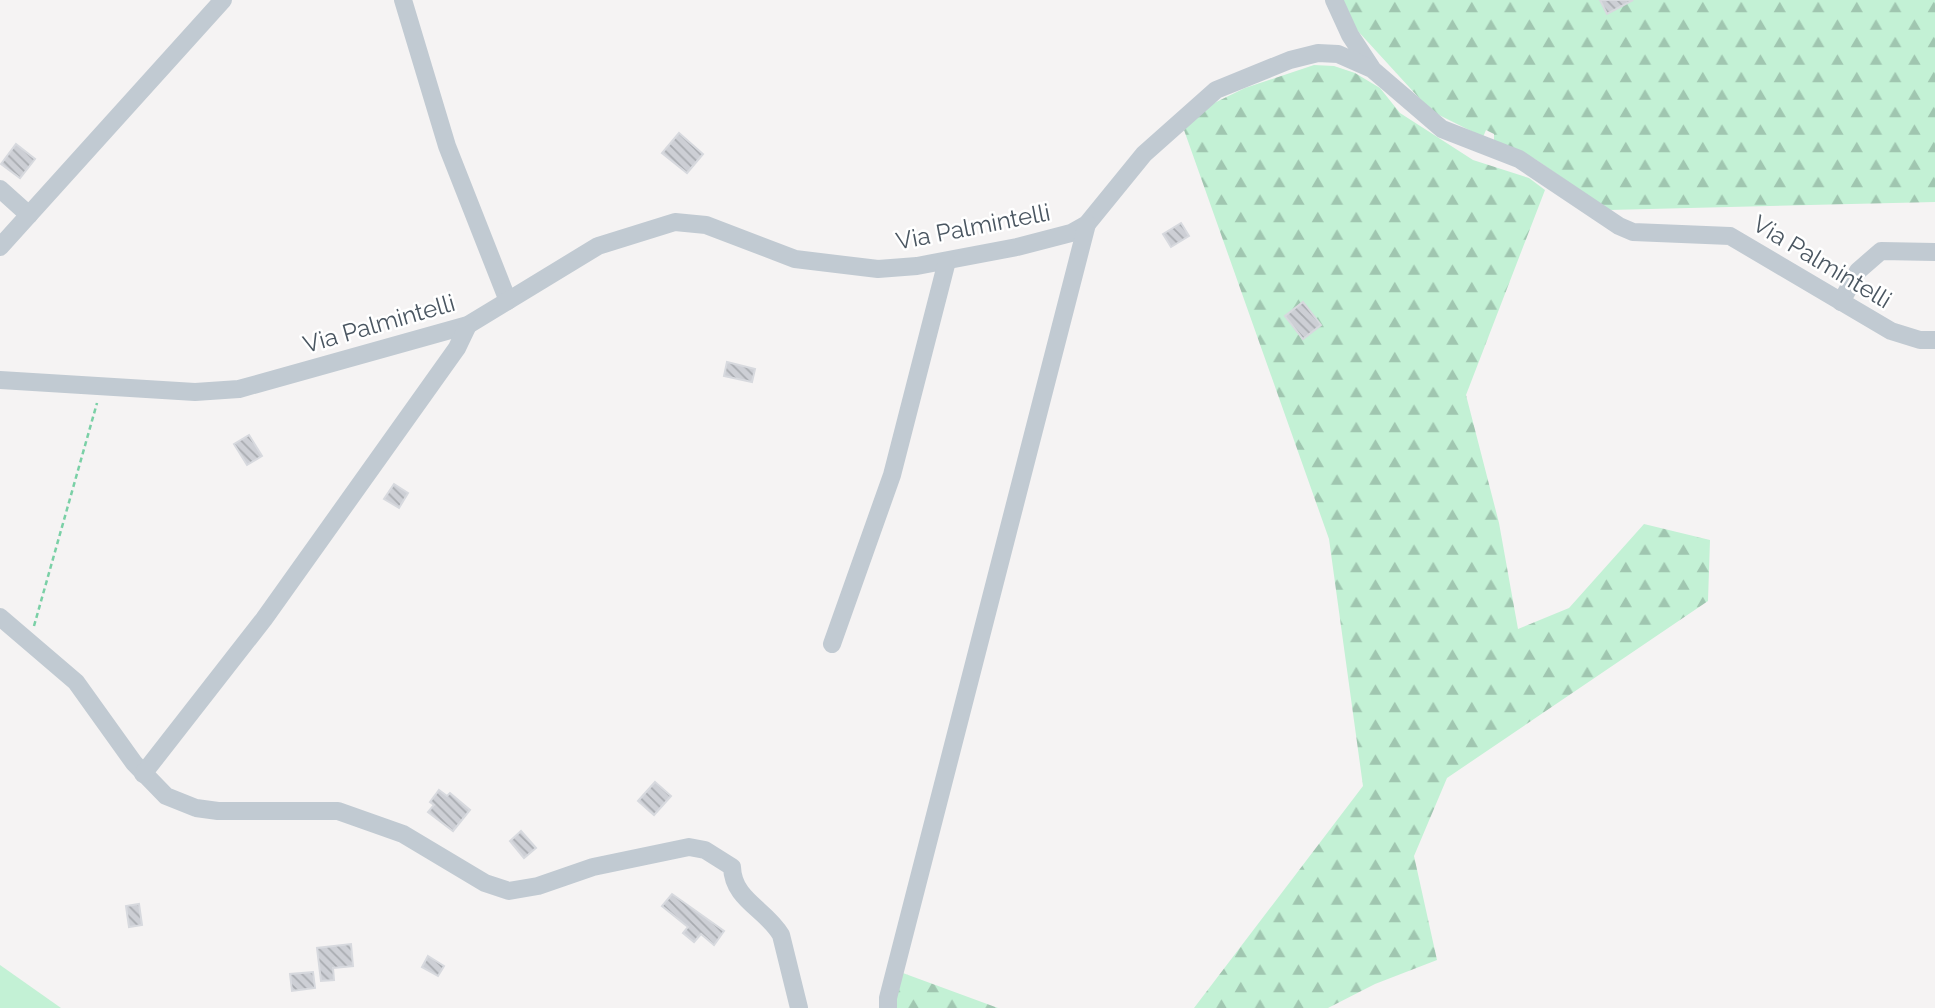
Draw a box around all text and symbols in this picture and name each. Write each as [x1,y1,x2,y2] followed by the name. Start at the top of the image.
[893,197,1052,256] street label: Via Palmintelli
[1748,209,1897,314] street label: Via Palmintelli
[300,288,458,359] street label: Via Palmintelli

